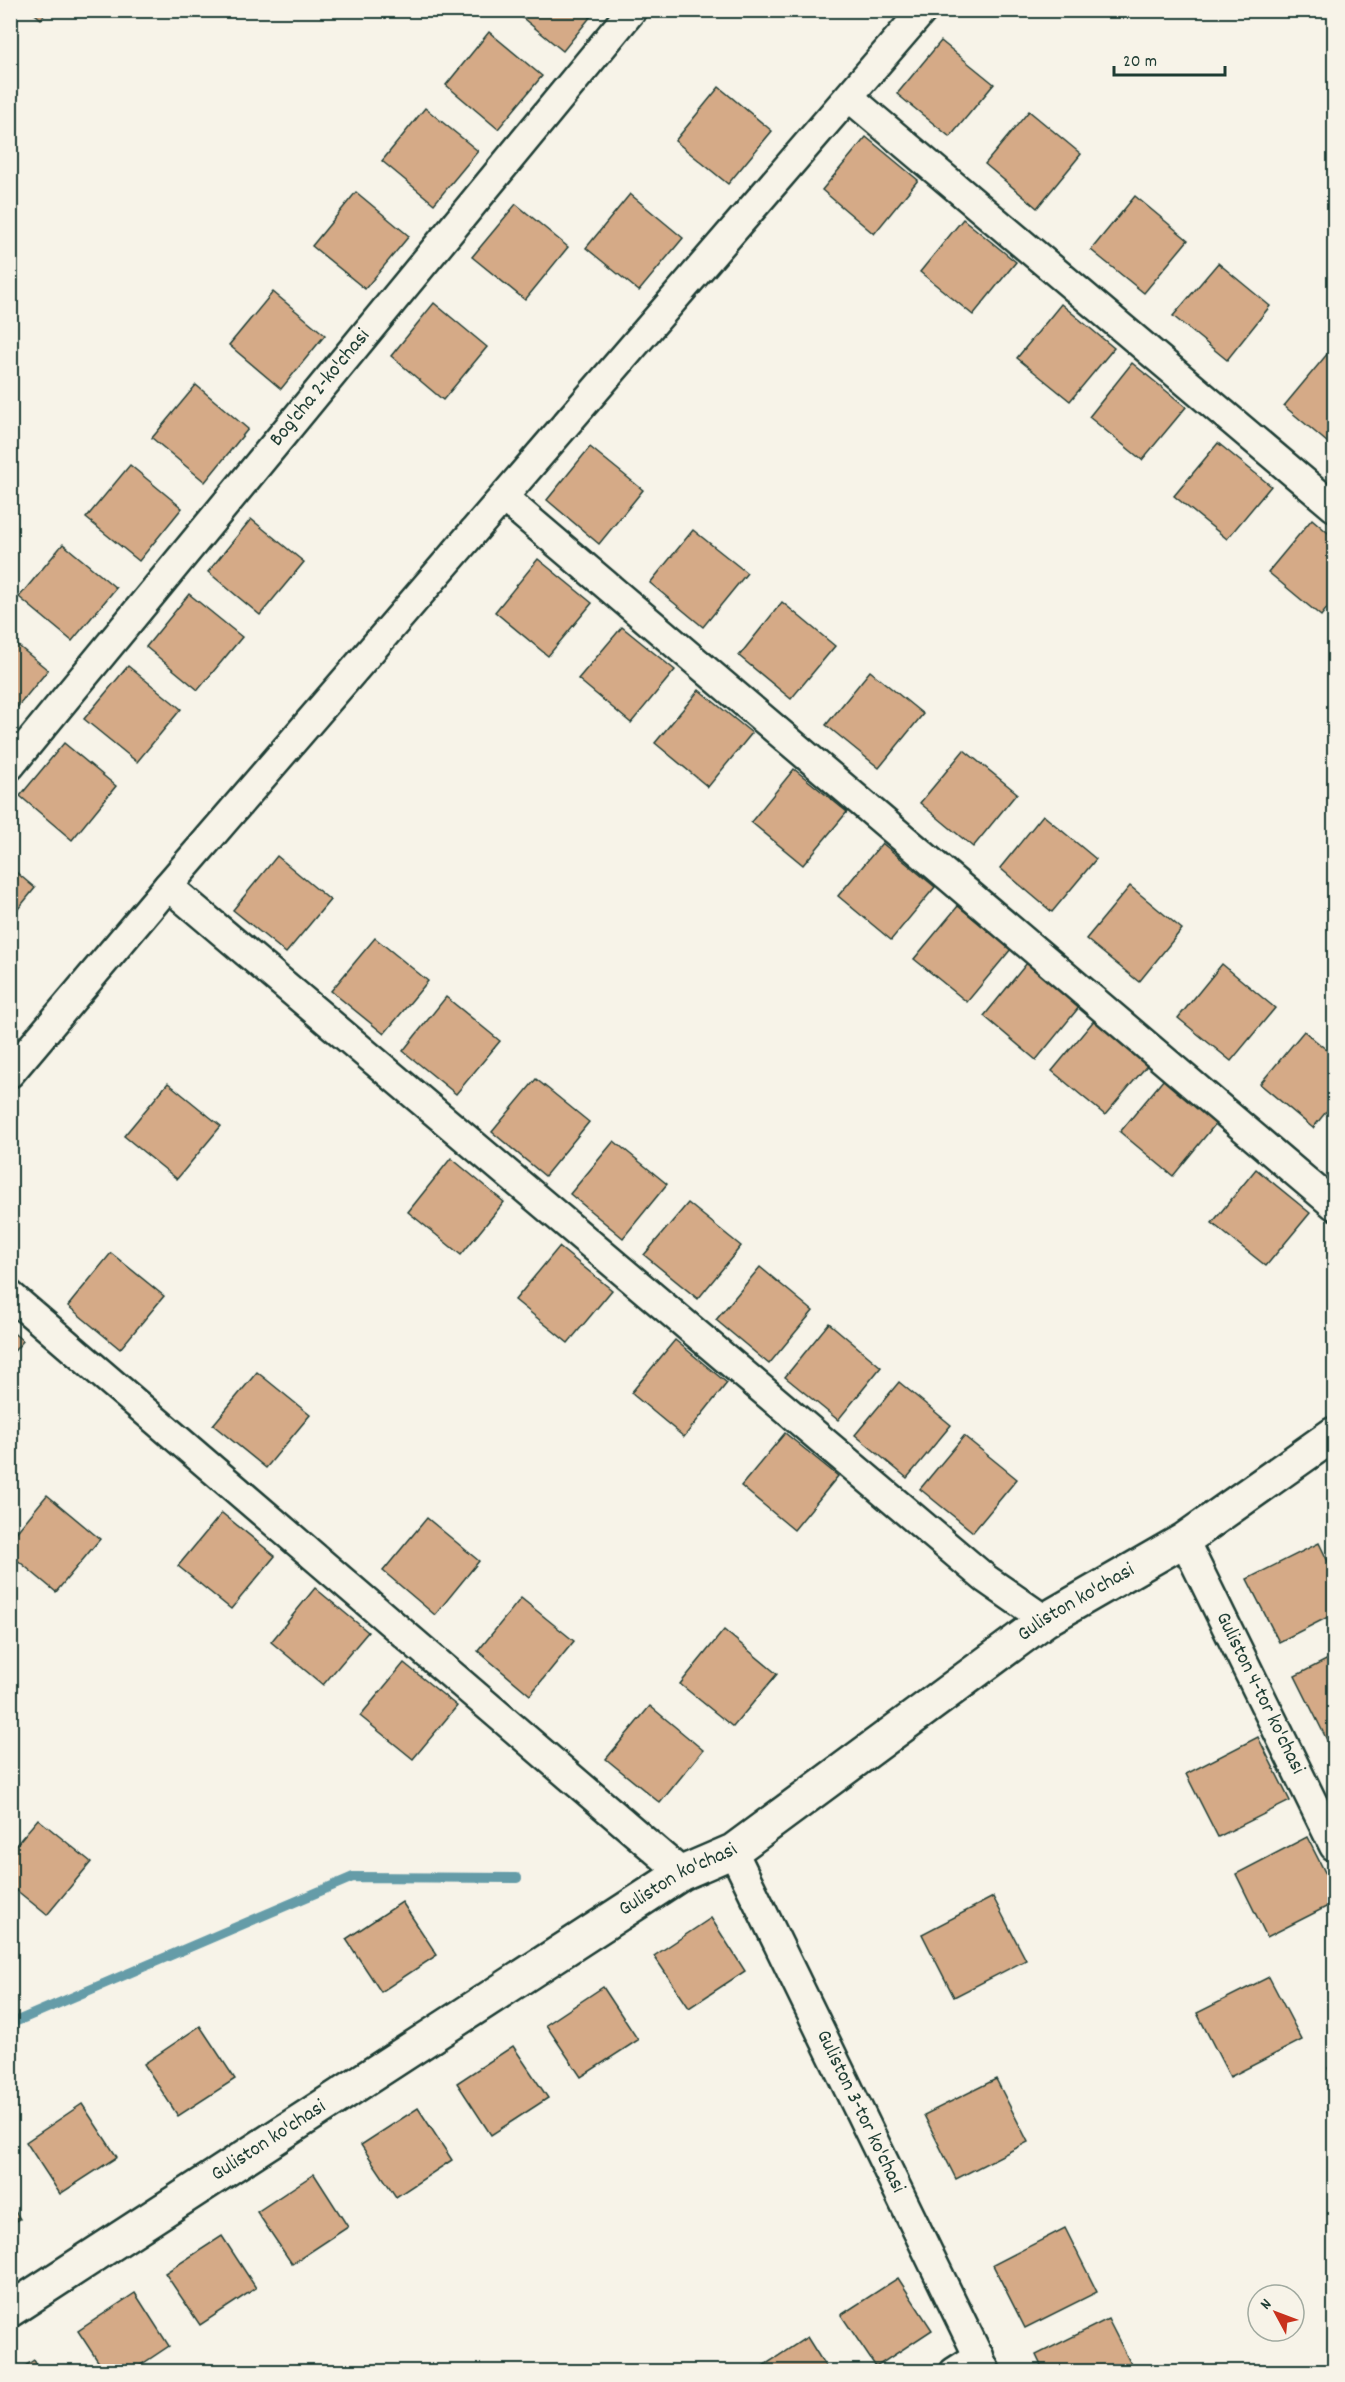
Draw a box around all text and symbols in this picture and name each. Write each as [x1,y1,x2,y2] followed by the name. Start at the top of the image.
[1114,39,1225,77] scale bar
[1123,50,1157,75] text: 20 m
[263,323,378,454] street label: Bog'cha 2-ko'chasi
[1012,1556,1141,1650] street label: Guliston ko'chasi
[1207,1607,1312,1780] street label: Guliston 4-tor ko'chasi
[613,1837,745,1925] street label: Guliston ko'chasi
[807,2025,912,2199] street label: Guliston 3-tor ko'chasi
[206,2093,333,2190] street label: Guliston ko'chasi
[1246,2283,1306,2343] north arrow
[1255,2294,1278,2315] text: N

